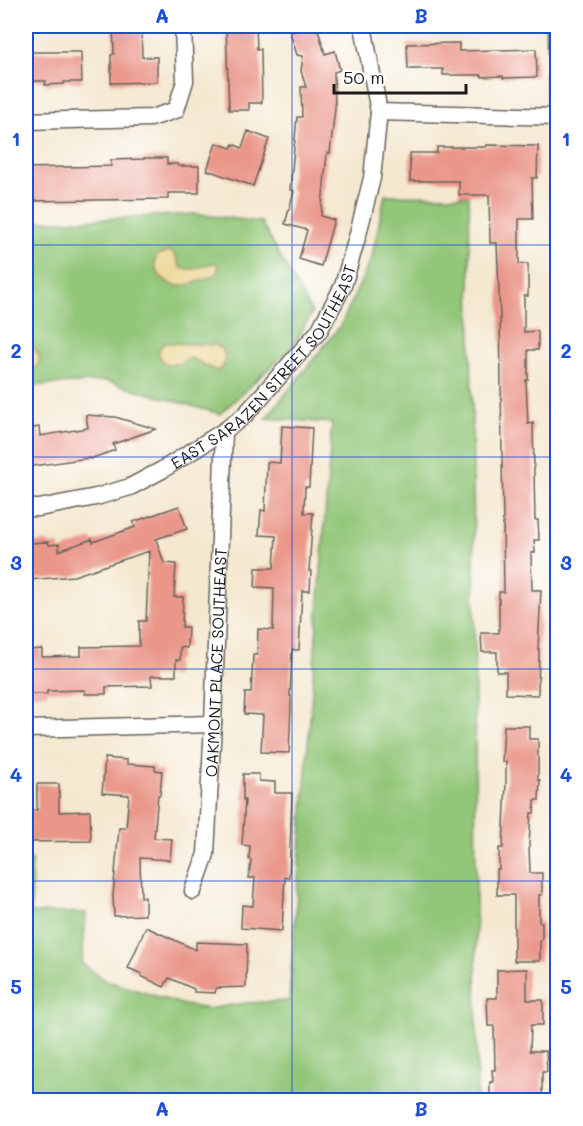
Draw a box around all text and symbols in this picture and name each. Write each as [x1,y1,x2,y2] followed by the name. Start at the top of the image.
[155,2,169,28] text: A
[414,2,428,28] text: B
[334,57,466,95] scale bar
[343,65,385,89] text: 50 m
[12,125,20,151] text: 1
[562,125,570,151] text: 1
[166,262,359,473] street label: EAST SARAZEN STREET SOUTHEAST
[10,337,22,363] text: 2
[560,337,572,363] text: 2
[200,547,230,778] street label: OAKMONT PLACE SOUTHEAST
[10,549,22,575] text: 3
[560,549,572,575] text: 3
[10,761,23,787] text: 4
[560,761,573,787] text: 4
[10,973,22,999] text: 5
[560,973,572,999] text: 5
[155,1095,169,1121] text: A
[414,1095,428,1121] text: B

